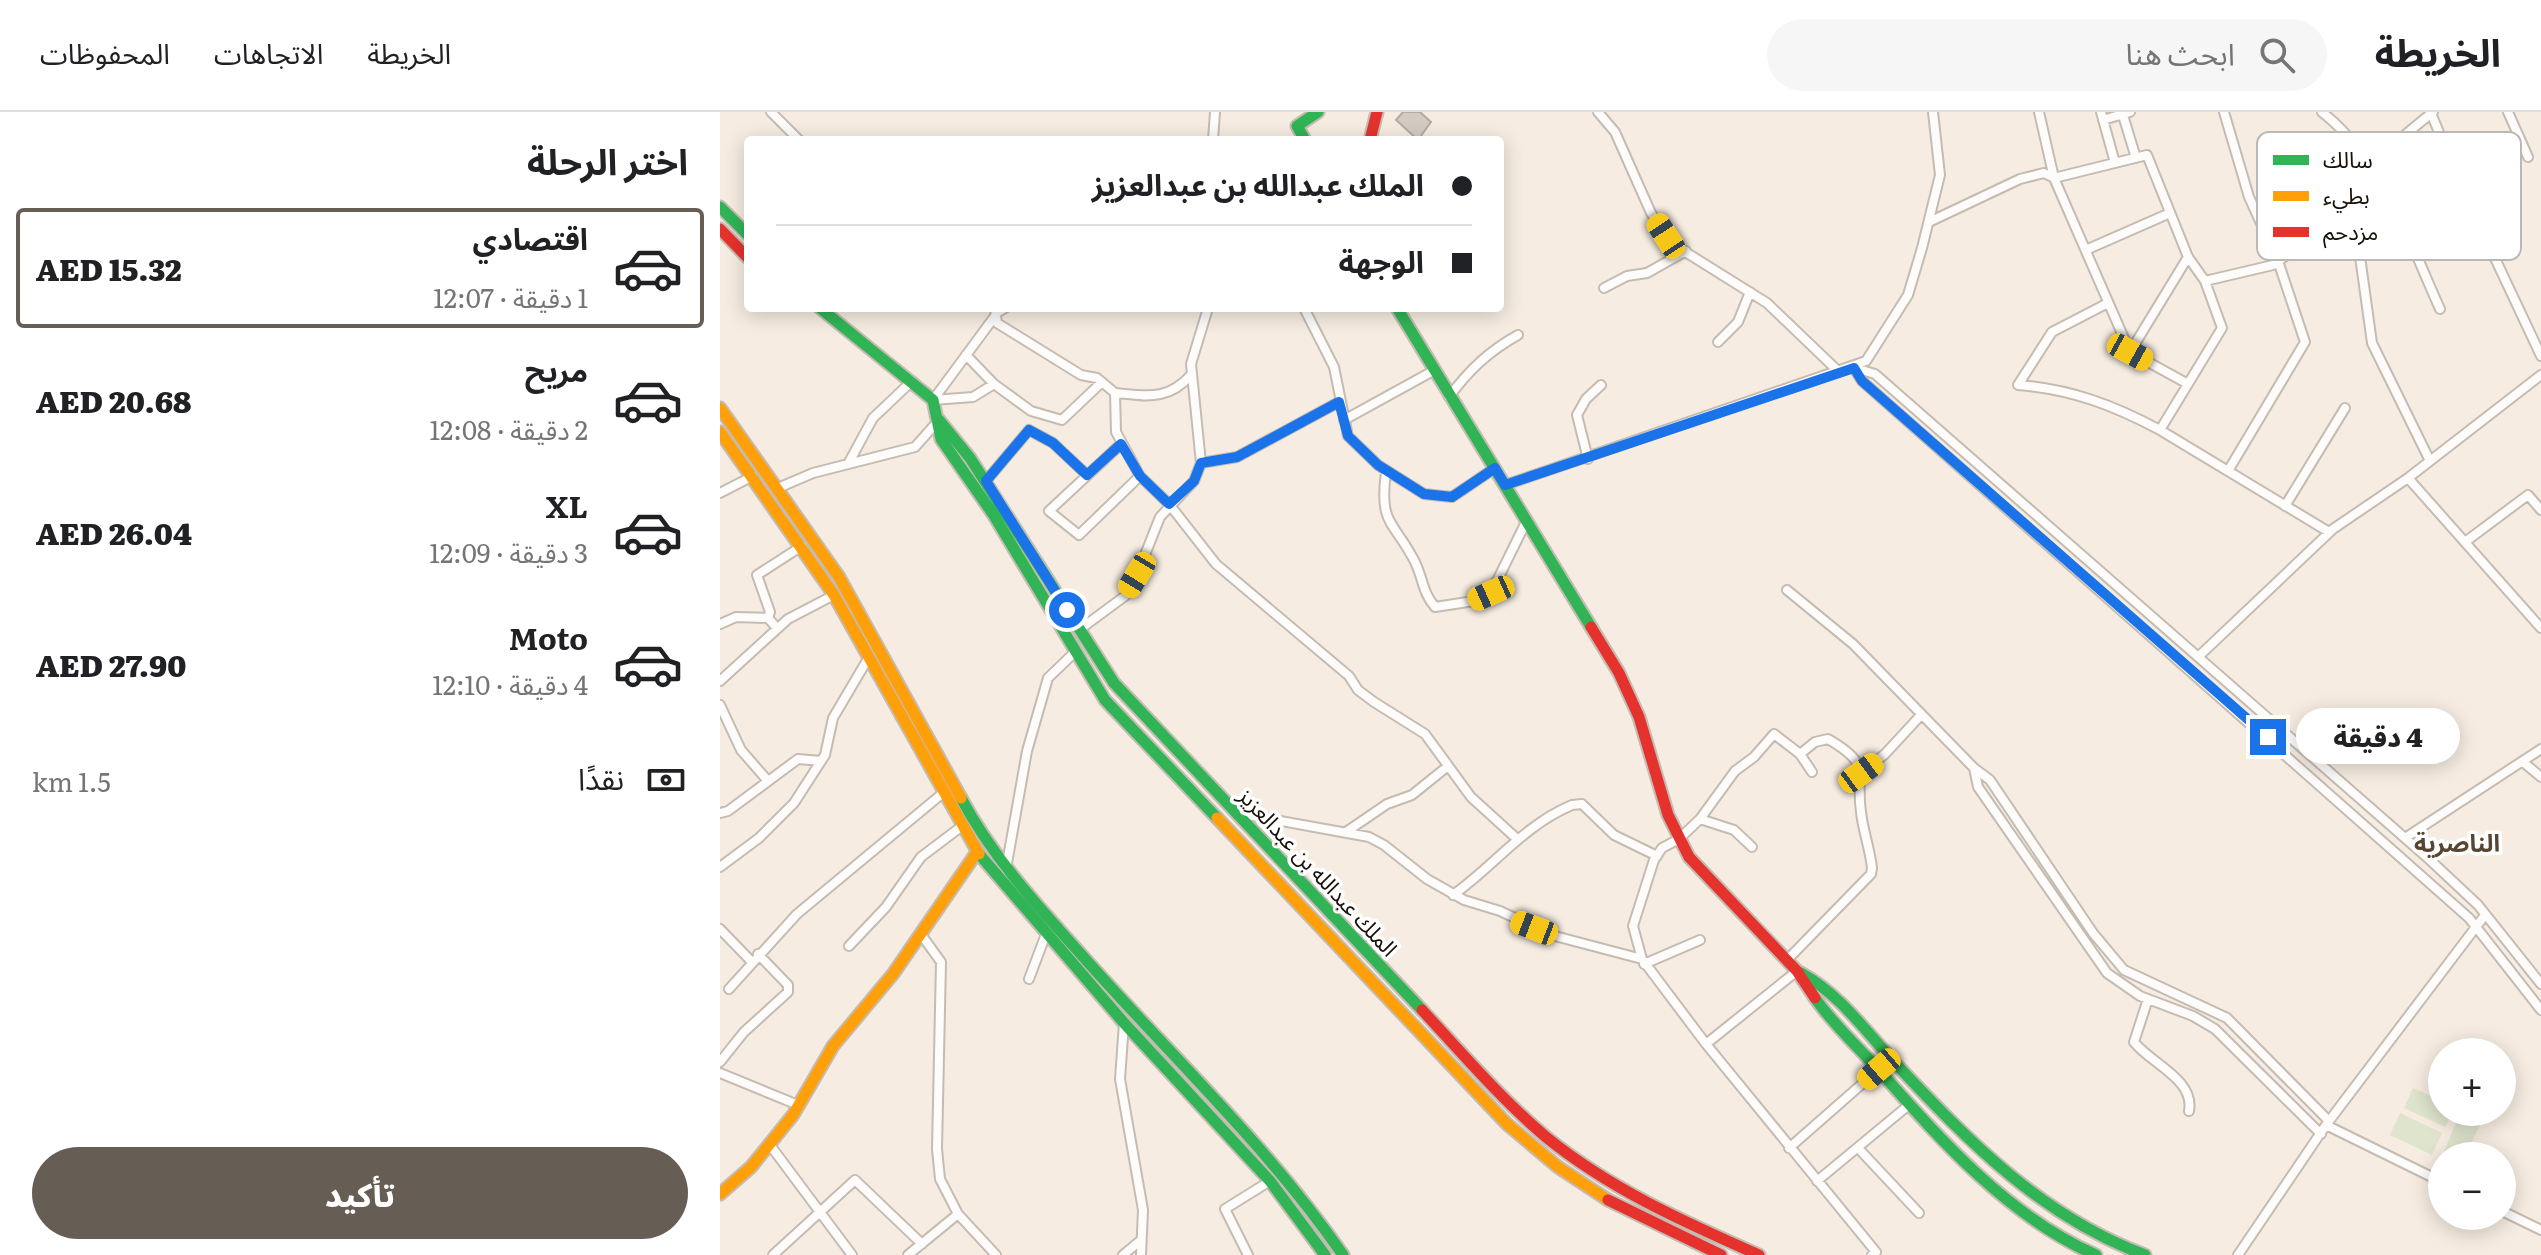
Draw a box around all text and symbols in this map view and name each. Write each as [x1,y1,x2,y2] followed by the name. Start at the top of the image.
[1767,19,2327,91] search box
[2375,22,2501,79] text: الخريطة
[2125,30,2235,74] text: ابحث هنا
[40,31,170,73] text: المحفوظات
[214,31,323,73] text: الاتجاهات
[367,31,451,73] text: الخريطة
[2255,33,2299,77] icon: search
[2257,132,2521,260] legend
[527,133,688,186] text: اختر الرحلة
[2323,142,2373,175] text: سالك
[1092,161,1424,205] text: الملك عبدالله بن عبدالعزيز
[2323,178,2370,213] text: بطيء
[1643,209,1689,263] car
[2323,214,2378,249] text: مزدحم
[473,215,588,259] text: اقتصادي
[612,232,684,304] icon: car
[1339,238,1424,282] text: الوجهة
[36,246,182,290] text: AED 15.32
[433,277,588,316] text: 1 دقيقة · 12:07
[2103,330,2157,374] car
[525,347,588,391] text: مريح
[612,364,684,436] icon: car
[36,378,191,422] text: AED 20.68
[430,409,588,448] text: 2 دقيقة · 12:08
[546,483,588,527] text: XL
[612,496,684,568] icon: car
[36,510,192,554] text: AED 26.04
[429,532,588,571] text: 3 دقيقة · 12:09
[1114,548,1160,602] car
[1464,572,1518,614] car
[1049,592,1085,628] route start
[509,615,588,659] text: Moto
[612,628,684,700] icon: car
[36,642,186,686] text: AED 27.90
[432,664,588,703] text: 4 دقيقة · 12:10
[2296,709,2460,765] callout: 4 دقيقة
[2333,716,2423,755] text: 4 دقيقة
[2250,719,2286,755] route end
[1835,749,1887,797] car
[578,755,624,799] text: نقدًا
[644,758,688,802] icon: cash
[32,761,111,800] text: 1.5 km
[1231,778,1406,963] street label: الملك عبدالله بن عبدالعزيز
[2414,824,2500,859] district label: الناصرية
[1507,908,1561,948] car
[2428,1038,2516,1230] map controls
[2428,1038,2516,1126] button: +
[1853,1044,1905,1094] car
[2428,1142,2516,1230] button: −
[32,1147,688,1239] button: تأكيد

